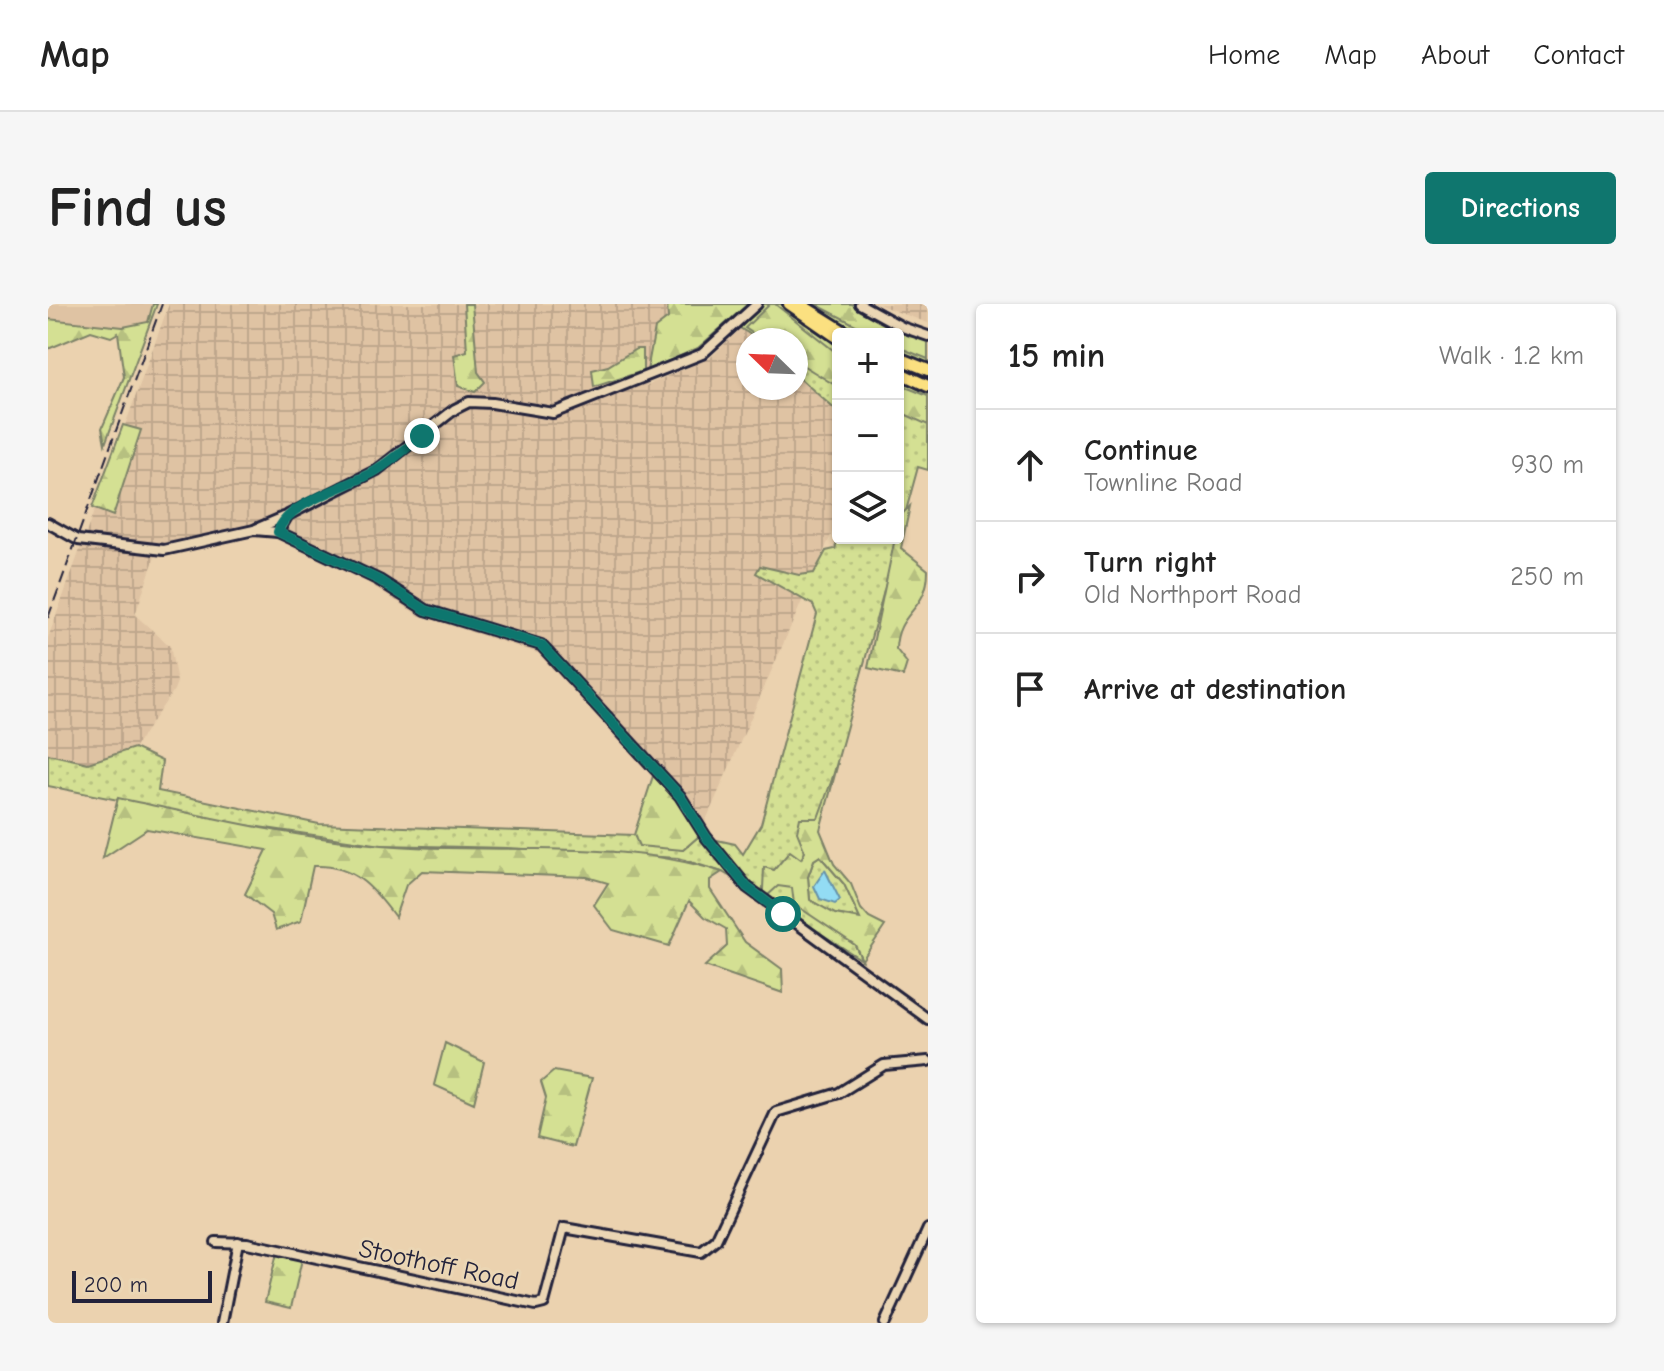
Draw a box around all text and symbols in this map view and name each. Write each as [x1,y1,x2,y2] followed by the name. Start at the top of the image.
[40,33,110,77] text: Map
[1208,39,1280,71] text: Home
[1324,39,1377,71] text: Map
[1421,39,1489,71] text: About
[1533,39,1624,71] text: Contact
[1425,172,1616,244] button: Directions
[48,176,227,240] text: Find us
[736,328,808,400] north arrow
[832,328,904,544] map controls
[832,328,904,400] button: +
[1008,336,1105,376] text: 15 min
[1439,341,1584,371] text: Walk · 1.2 km
[832,400,904,472] button: −
[404,418,440,454] route end
[1084,433,1198,468] text: Continue
[1008,443,1052,487] icon: ahead
[1511,450,1584,480] text: 930 m
[1084,468,1242,498] text: Townline Road
[832,472,904,544] button: layers
[1084,545,1216,580] text: Turn right
[1008,555,1052,599] icon: right
[1510,562,1584,592] text: 250 m
[1084,580,1302,610] text: Old Northport Road
[1008,667,1052,711] icon: arrive
[1084,672,1346,707] text: Arrive at destination
[765,896,801,932] route start
[356,1233,521,1297] street label: Stoothoff Road
[72,1267,212,1303] scale bar
[84,1272,148,1298] text: 200 m

